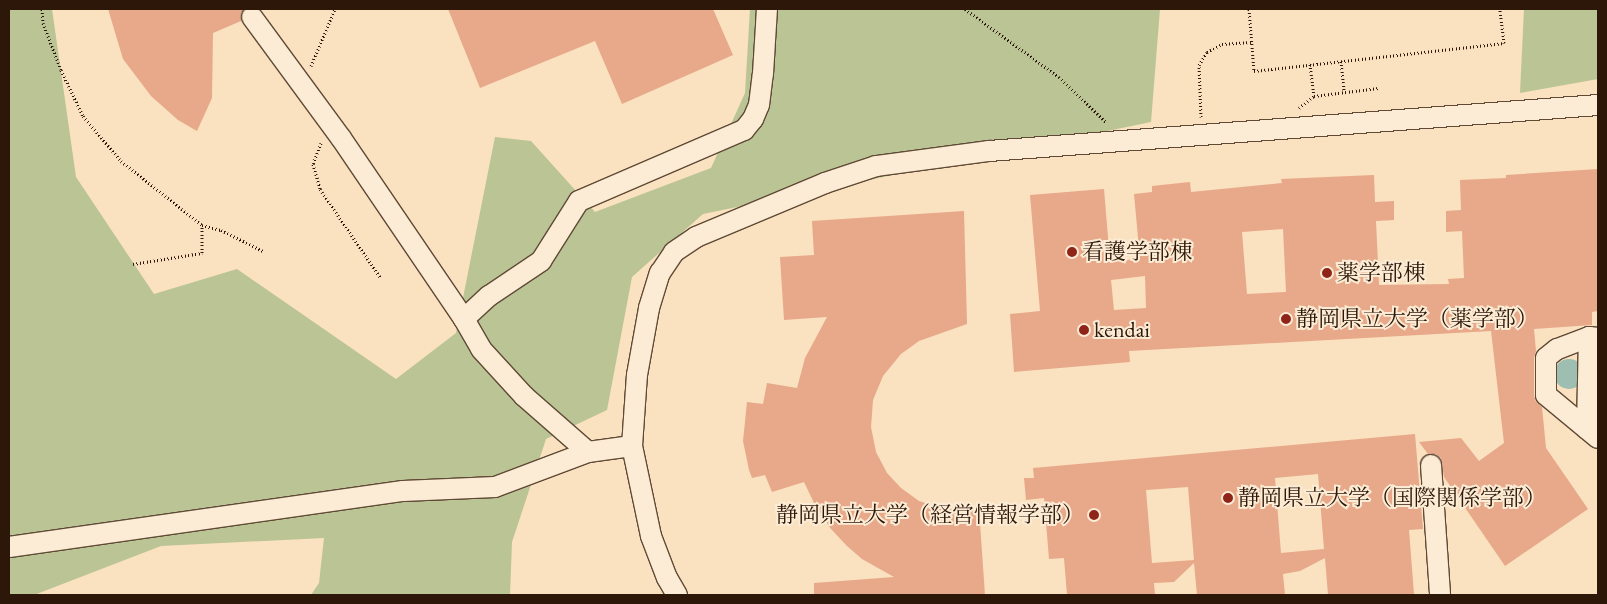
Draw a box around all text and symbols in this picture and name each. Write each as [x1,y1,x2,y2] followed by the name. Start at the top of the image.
[1082,239,1192,265] place label: 看護学部棟
[1066,246,1078,258] marker: 看護学部棟
[1337,260,1425,286] place label: 薬学部棟
[1321,267,1333,279] marker: 薬学部棟
[1296,306,1538,332] place label: 静岡県立大学（薬学部）
[1280,313,1292,325] marker: 静岡県立大学（薬学部）
[1094,317,1150,343] place label: kendai
[1078,324,1090,336] marker: kendai
[1238,485,1546,511] place label: 静岡県立大学（国際関係学部）
[1222,492,1234,504] marker: 静岡県立大学（国際関係学部）
[776,502,1084,528] place label: 静岡県立大学（経営情報学部）
[1088,509,1100,521] marker: 静岡県立大学（経営情報学部）

